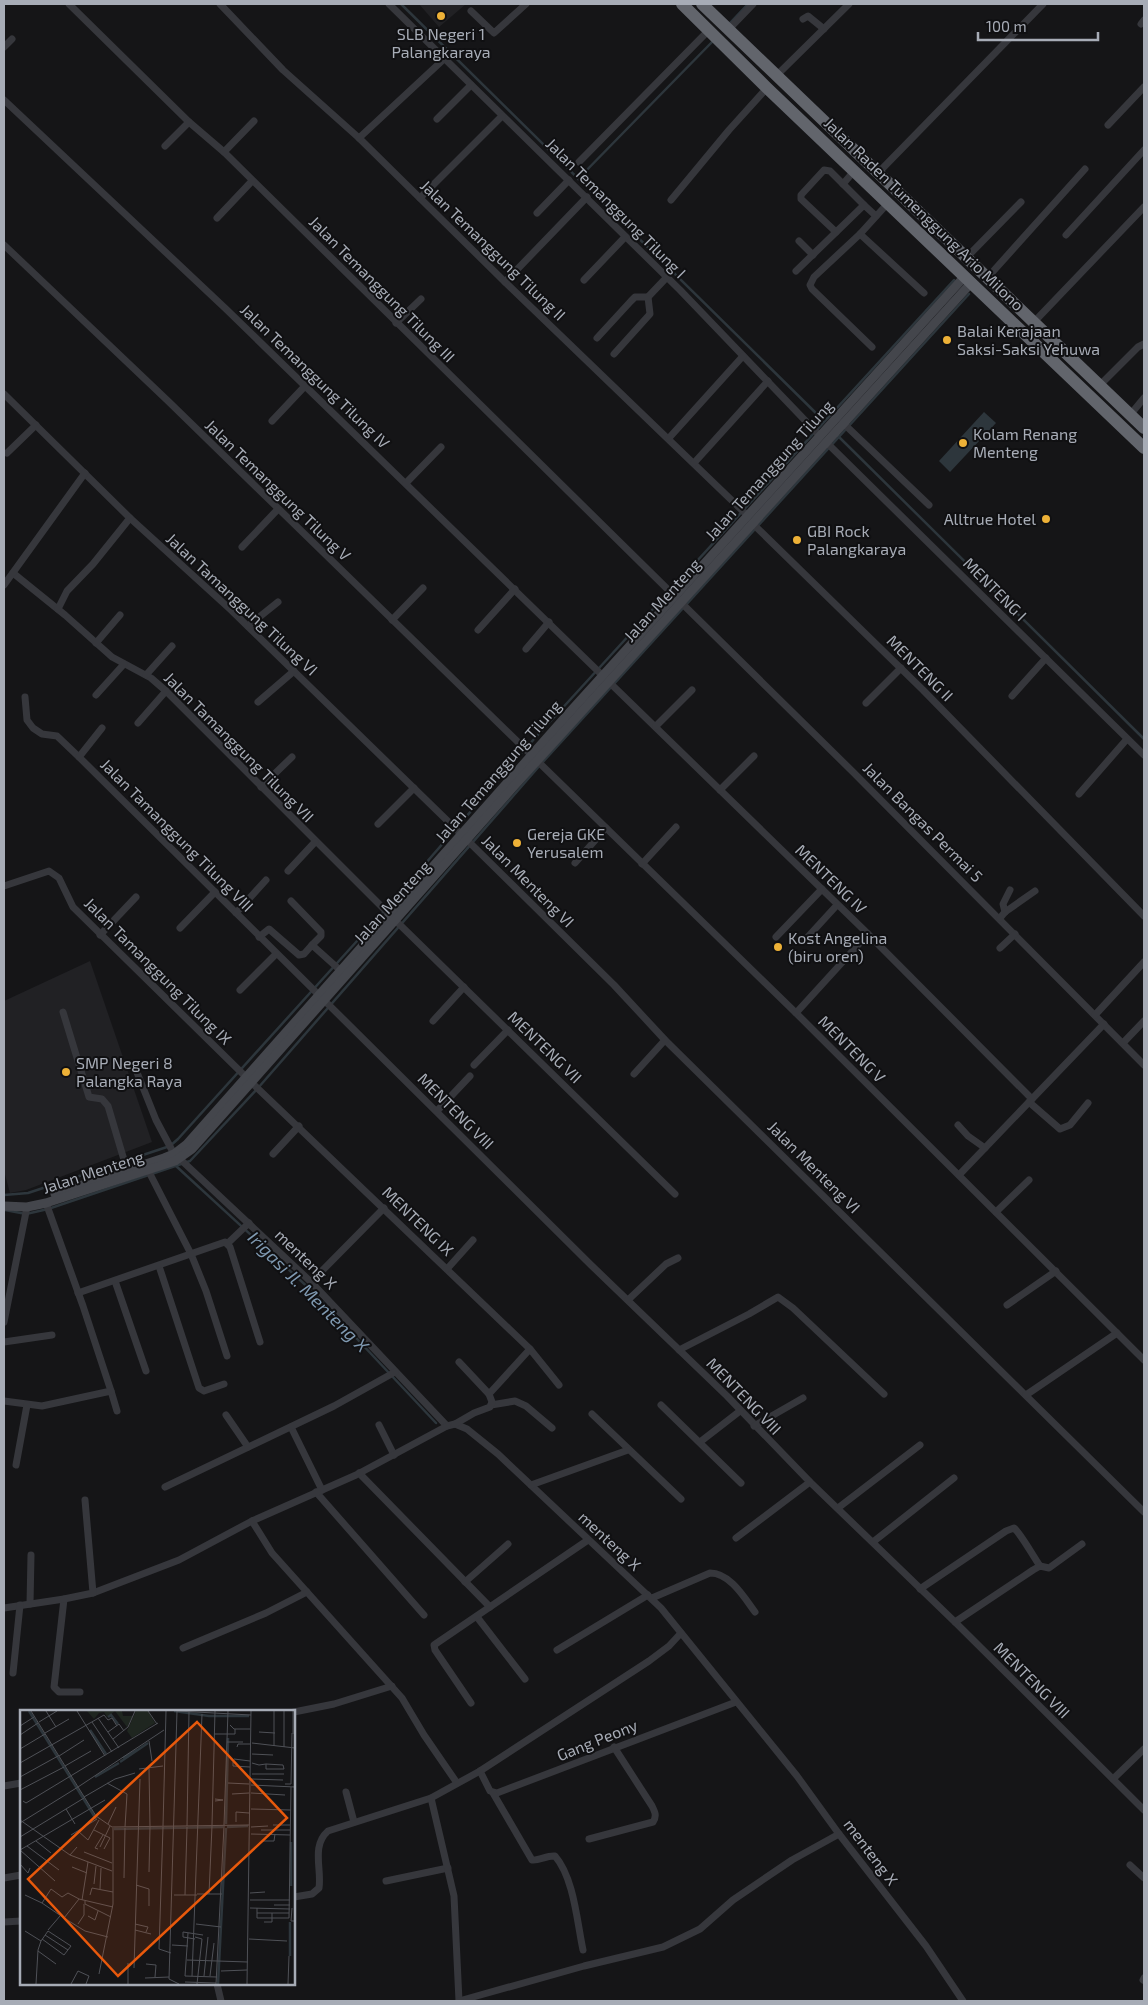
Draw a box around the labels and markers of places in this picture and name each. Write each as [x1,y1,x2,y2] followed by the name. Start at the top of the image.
[435,10,447,22] marker: SLB Negeri 1 Palangkaraya
[391,24,491,61] place label: SLB Negeri 1 Palangkaraya
[957,321,1100,358] place label: Balai Kerajaan Saksi-Saksi Yehuwa
[941,334,953,346] marker: Balai Kerajaan Saksi-Saksi Yehuwa
[973,424,1077,461] place label: Kolam Renang Menteng
[957,437,969,449] marker: Kolam Renang Menteng
[944,509,1036,528] place label: Alltrue Hotel
[1040,513,1052,525] marker: Alltrue Hotel
[807,521,906,558] place label: GBI Rock Palangkaraya
[791,534,803,546] marker: GBI Rock Palangkaraya
[527,824,605,861] place label: Gereja GKE Yerusalem
[511,837,523,849] marker: Gereja GKE Yerusalem
[788,928,887,965] place label: Kost Angelina (biru oren)
[772,941,784,953] marker: Kost Angelina (biru oren)
[76,1053,182,1090] place label: SMP Negeri 8 Palangka Raya
[60,1066,72,1078] marker: SMP Negeri 8 Palangka Raya

